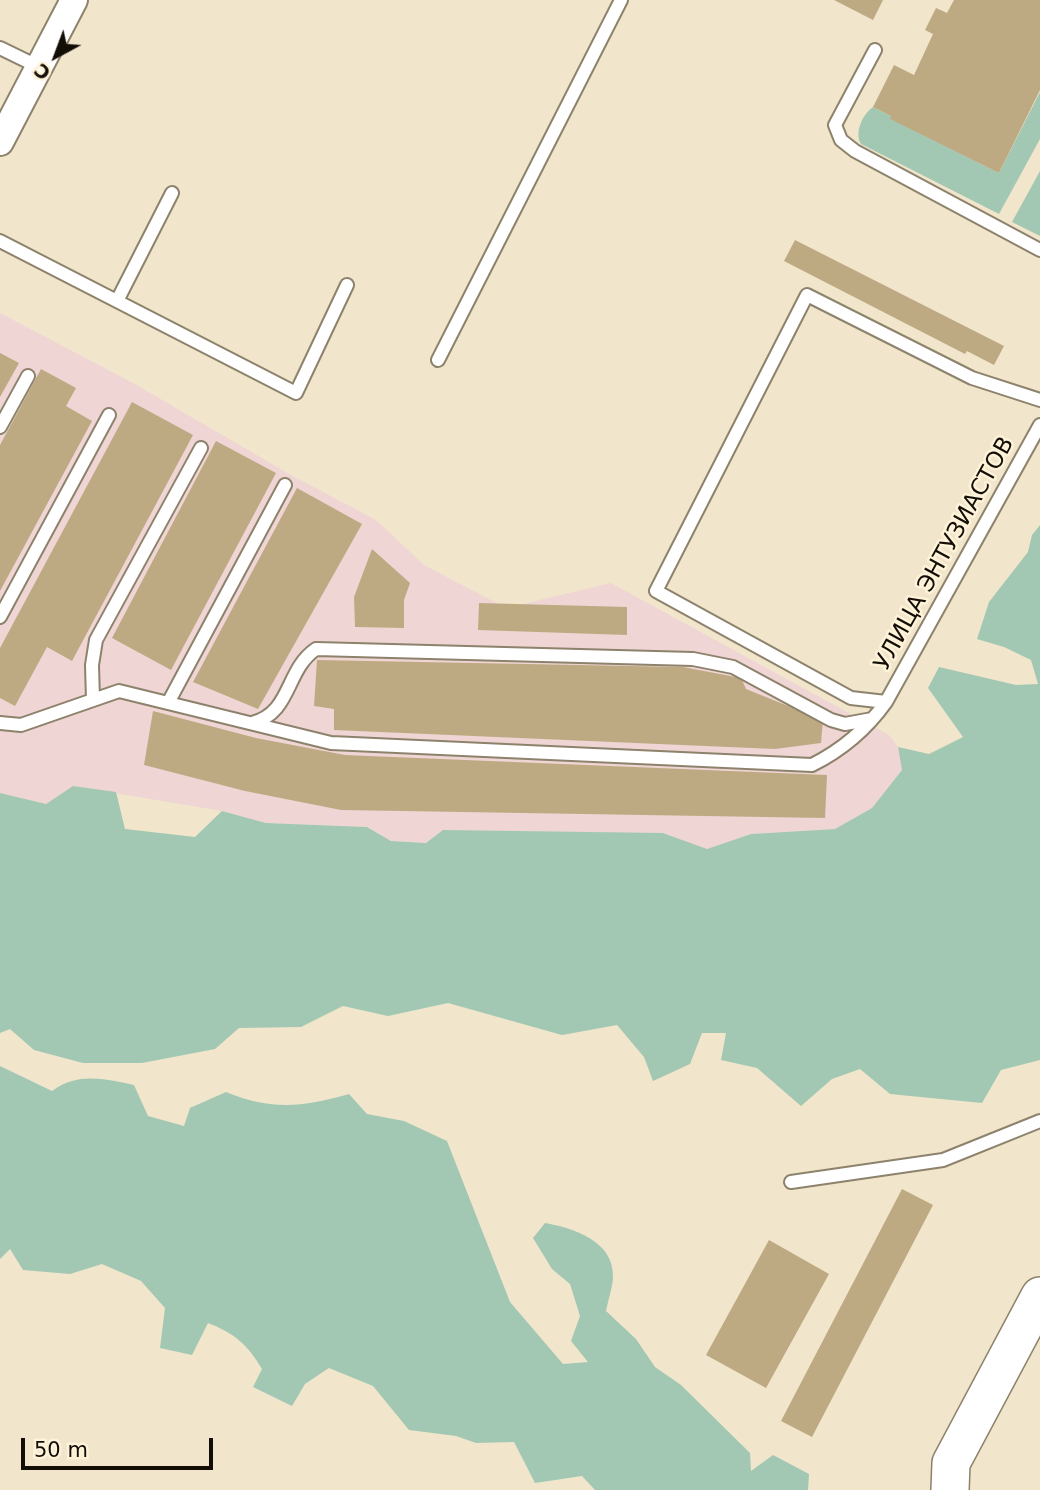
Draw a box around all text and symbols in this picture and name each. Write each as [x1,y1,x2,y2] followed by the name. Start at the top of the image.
[21,21,91,91] north arrow
[30,59,55,85] text: С
[869,433,1021,675] street label: УЛИЦА ЭНТУЗИАСТОВ
[24,1424,217,1468] scale bar
[34,1438,88,1462] text: 50 m

